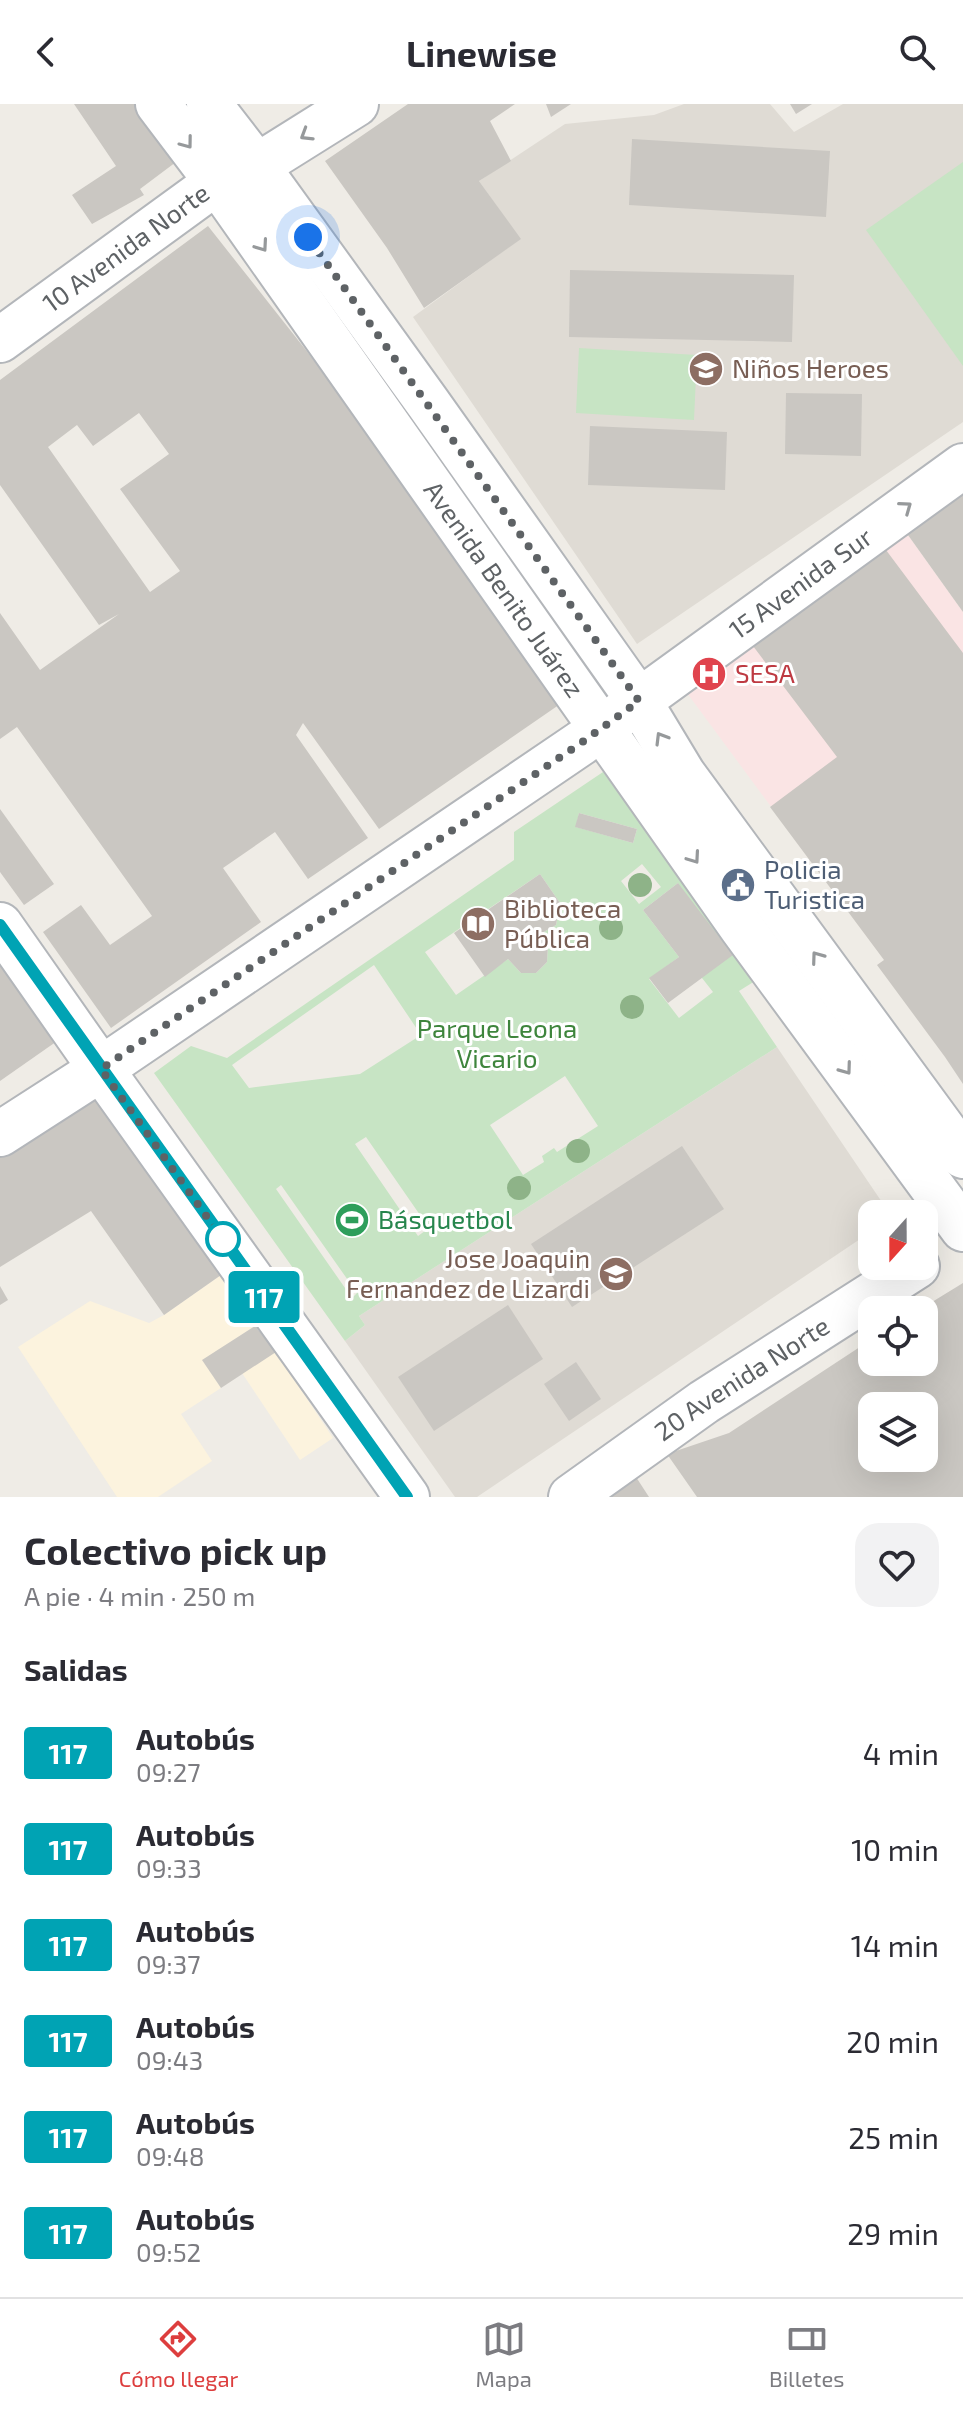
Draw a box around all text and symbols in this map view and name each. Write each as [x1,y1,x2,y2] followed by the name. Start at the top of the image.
[24,30,68,74] icon: back
[895,30,939,74] icon: search
[406,31,557,74] text: Linewise
[301,125,315,140] one-way arrow
[178,134,192,149] one-way arrow
[36,176,215,318] street label: 10 Avenida Norte
[288,217,328,257] your location
[252,237,267,252] one-way arrow
[687,350,725,388] school or university icon: Niños Heroes
[732,352,889,383] place label: Niños Heroes
[418,475,591,702] street label: Avenida Benito Juárez
[897,503,911,517] one-way arrow
[722,520,878,645] street label: 15 Avenida Sur
[690,655,728,693] hospital icon: SESA
[735,657,795,688] place label: SESA
[655,732,670,747] one-way arrow
[684,850,699,864] one-way arrow
[764,853,865,914] place label: Policia Turistica
[719,866,757,904] public building icon: Policia Turistica
[504,892,621,953] place label: Biblioteca Pública
[459,905,497,943] library icon: Biblioteca Pública
[813,952,827,966] one-way arrow
[417,1012,577,1073] park label: Parque Leona Vicario
[836,1060,850,1075] one-way arrow
[858,1200,938,1280] north arrow
[858,1200,938,1472] map controls
[333,1201,371,1239] sports icon: Básquetbol
[378,1203,513,1234] place label: Básquetbol
[206,1222,240,1256] unlabelled marker
[346,1242,590,1303] place label: Jose Joaquin Fernandez de Lizardi
[597,1255,635,1293] school or university icon: Jose Joaquin Fernandez de Lizardi
[218,1271,310,1323] line badge: 117
[245,1280,283,1314] text: 117
[858,1296,938,1376] button: locate
[648,1309,835,1446] street label: 20 Avenida Norte
[858,1392,938,1472] button: layers
[855,1523,939,1607] button: heart
[24,1527,327,1573] text: Colectivo pick up
[24,1580,255,1611] text: A pie · 4 min · 250 m
[24,1651,128,1687] text: Salidas
[136,1720,255,1756] text: Autobús
[863,1735,939,1771] text: 4 min
[49,1736,87,1770] text: 117
[136,1756,201,1787] text: 09:27
[136,1816,255,1852] text: Autobús
[851,1831,939,1867] text: 10 min
[49,1832,87,1866] text: 117
[136,1852,202,1883] text: 09:33
[136,1912,255,1948] text: Autobús
[851,1927,939,1963] text: 14 min
[49,1928,87,1962] text: 117
[136,1948,200,1979] text: 09:37
[136,2008,255,2044] text: Autobús
[846,2023,939,2059] text: 20 min
[49,2024,87,2058] text: 117
[136,2044,203,2075] text: 09:43
[136,2104,255,2140] text: Autobús
[848,2119,939,2155] text: 25 min
[49,2120,87,2154] text: 117
[136,2140,204,2171] text: 09:48
[136,2200,255,2236] text: Autobús
[847,2215,939,2251] text: 29 min
[49,2216,87,2250] text: 117
[136,2236,201,2267] text: 09:52
[119,2317,238,2391] tab: Cómo llegar
[476,2317,532,2391] tab: Mapa
[769,2317,844,2391] tab: Billetes

